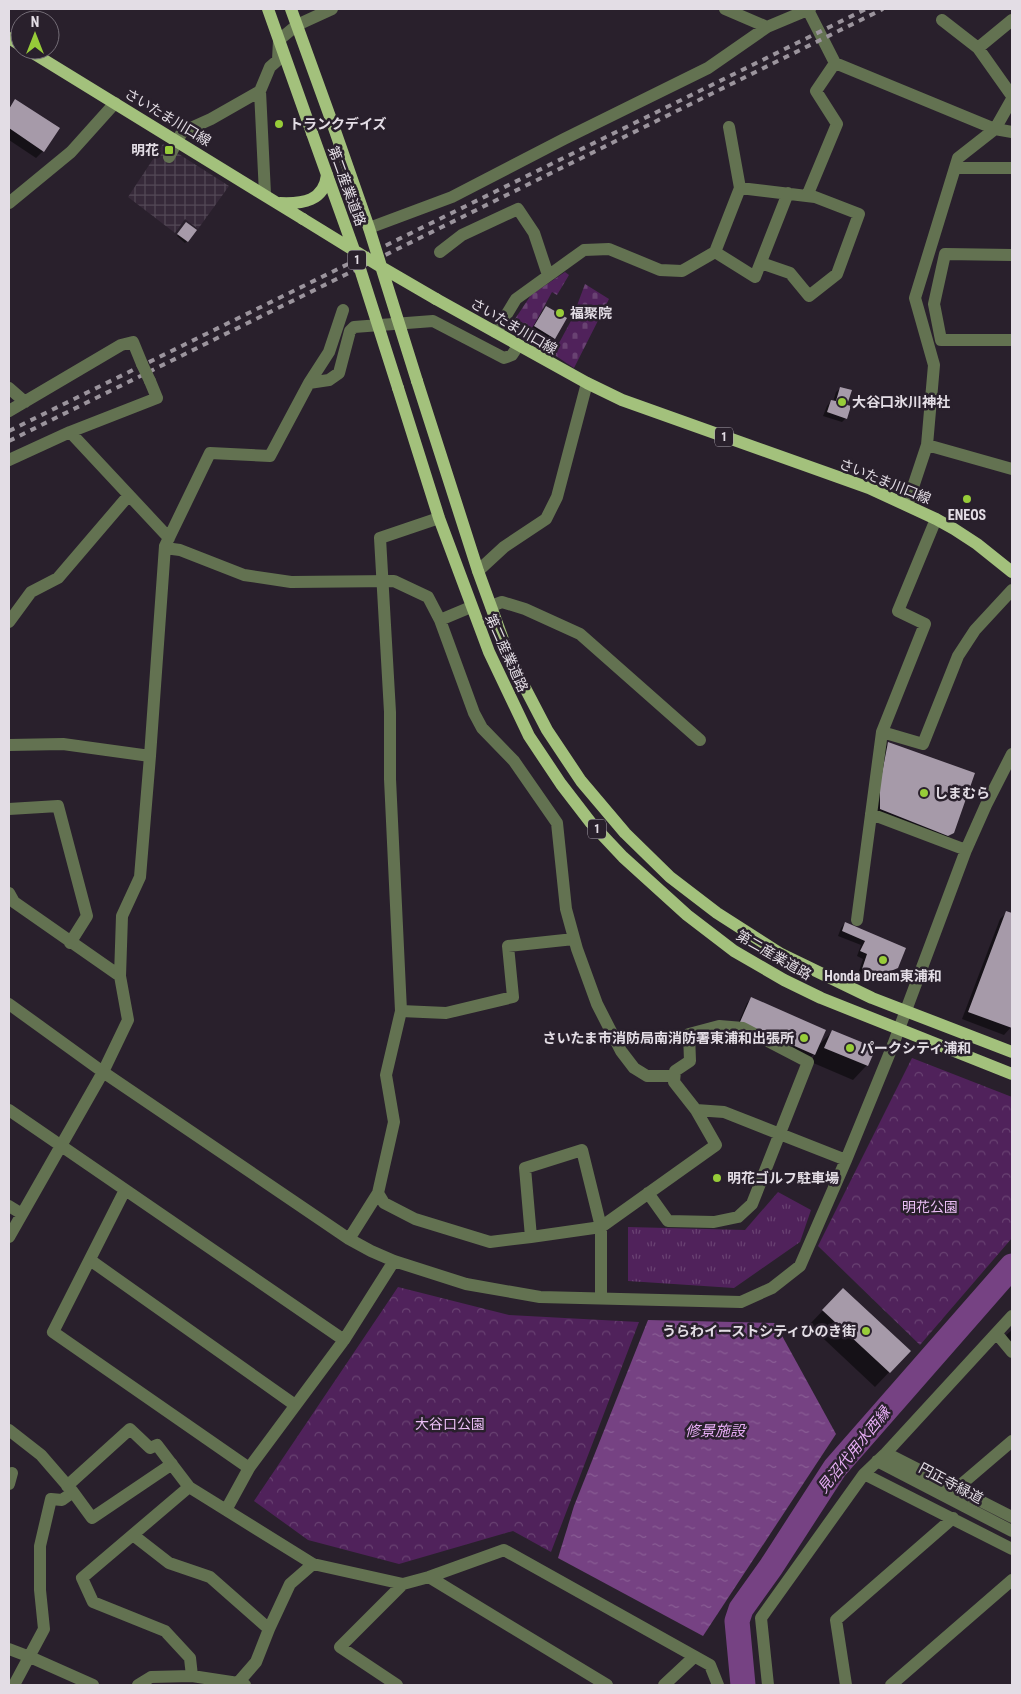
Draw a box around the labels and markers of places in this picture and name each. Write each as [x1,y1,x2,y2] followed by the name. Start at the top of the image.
[289,116,387,132] place label: トランクデイズ
[273,118,285,130] marker: トランクデイズ
[131,142,159,158] place label: 明花
[163,144,175,156] marker: 明花
[570,305,612,321] place label: 福聚院
[554,307,566,319] marker: 福聚院
[852,394,950,410] place label: 大谷口氷川神社
[836,396,848,408] marker: 大谷口氷川神社
[961,493,973,505] marker: ENEOS
[948,507,987,523] place label: ENEOS
[934,785,990,801] place label: しまむら
[918,787,930,799] marker: しまむら
[877,954,889,966] marker: Honda Dream東浦和
[824,968,942,984] place label: Honda Dream東浦和
[542,1030,794,1046] place label: さいたま市消防局南消防署東浦和出張所
[798,1032,810,1044] marker: さいたま市消防局南消防署東浦和出張所
[860,1040,971,1056] place label: パークシティ浦和
[844,1042,856,1054] marker: パークシティ浦和
[727,1170,839,1186] place label: 明花ゴルフ駐車場
[711,1172,723,1184] marker: 明花ゴルフ駐車場
[662,1323,856,1339] place label: うらわイーストシティひのき街
[860,1325,872,1337] marker: うらわイーストシティひのき街

